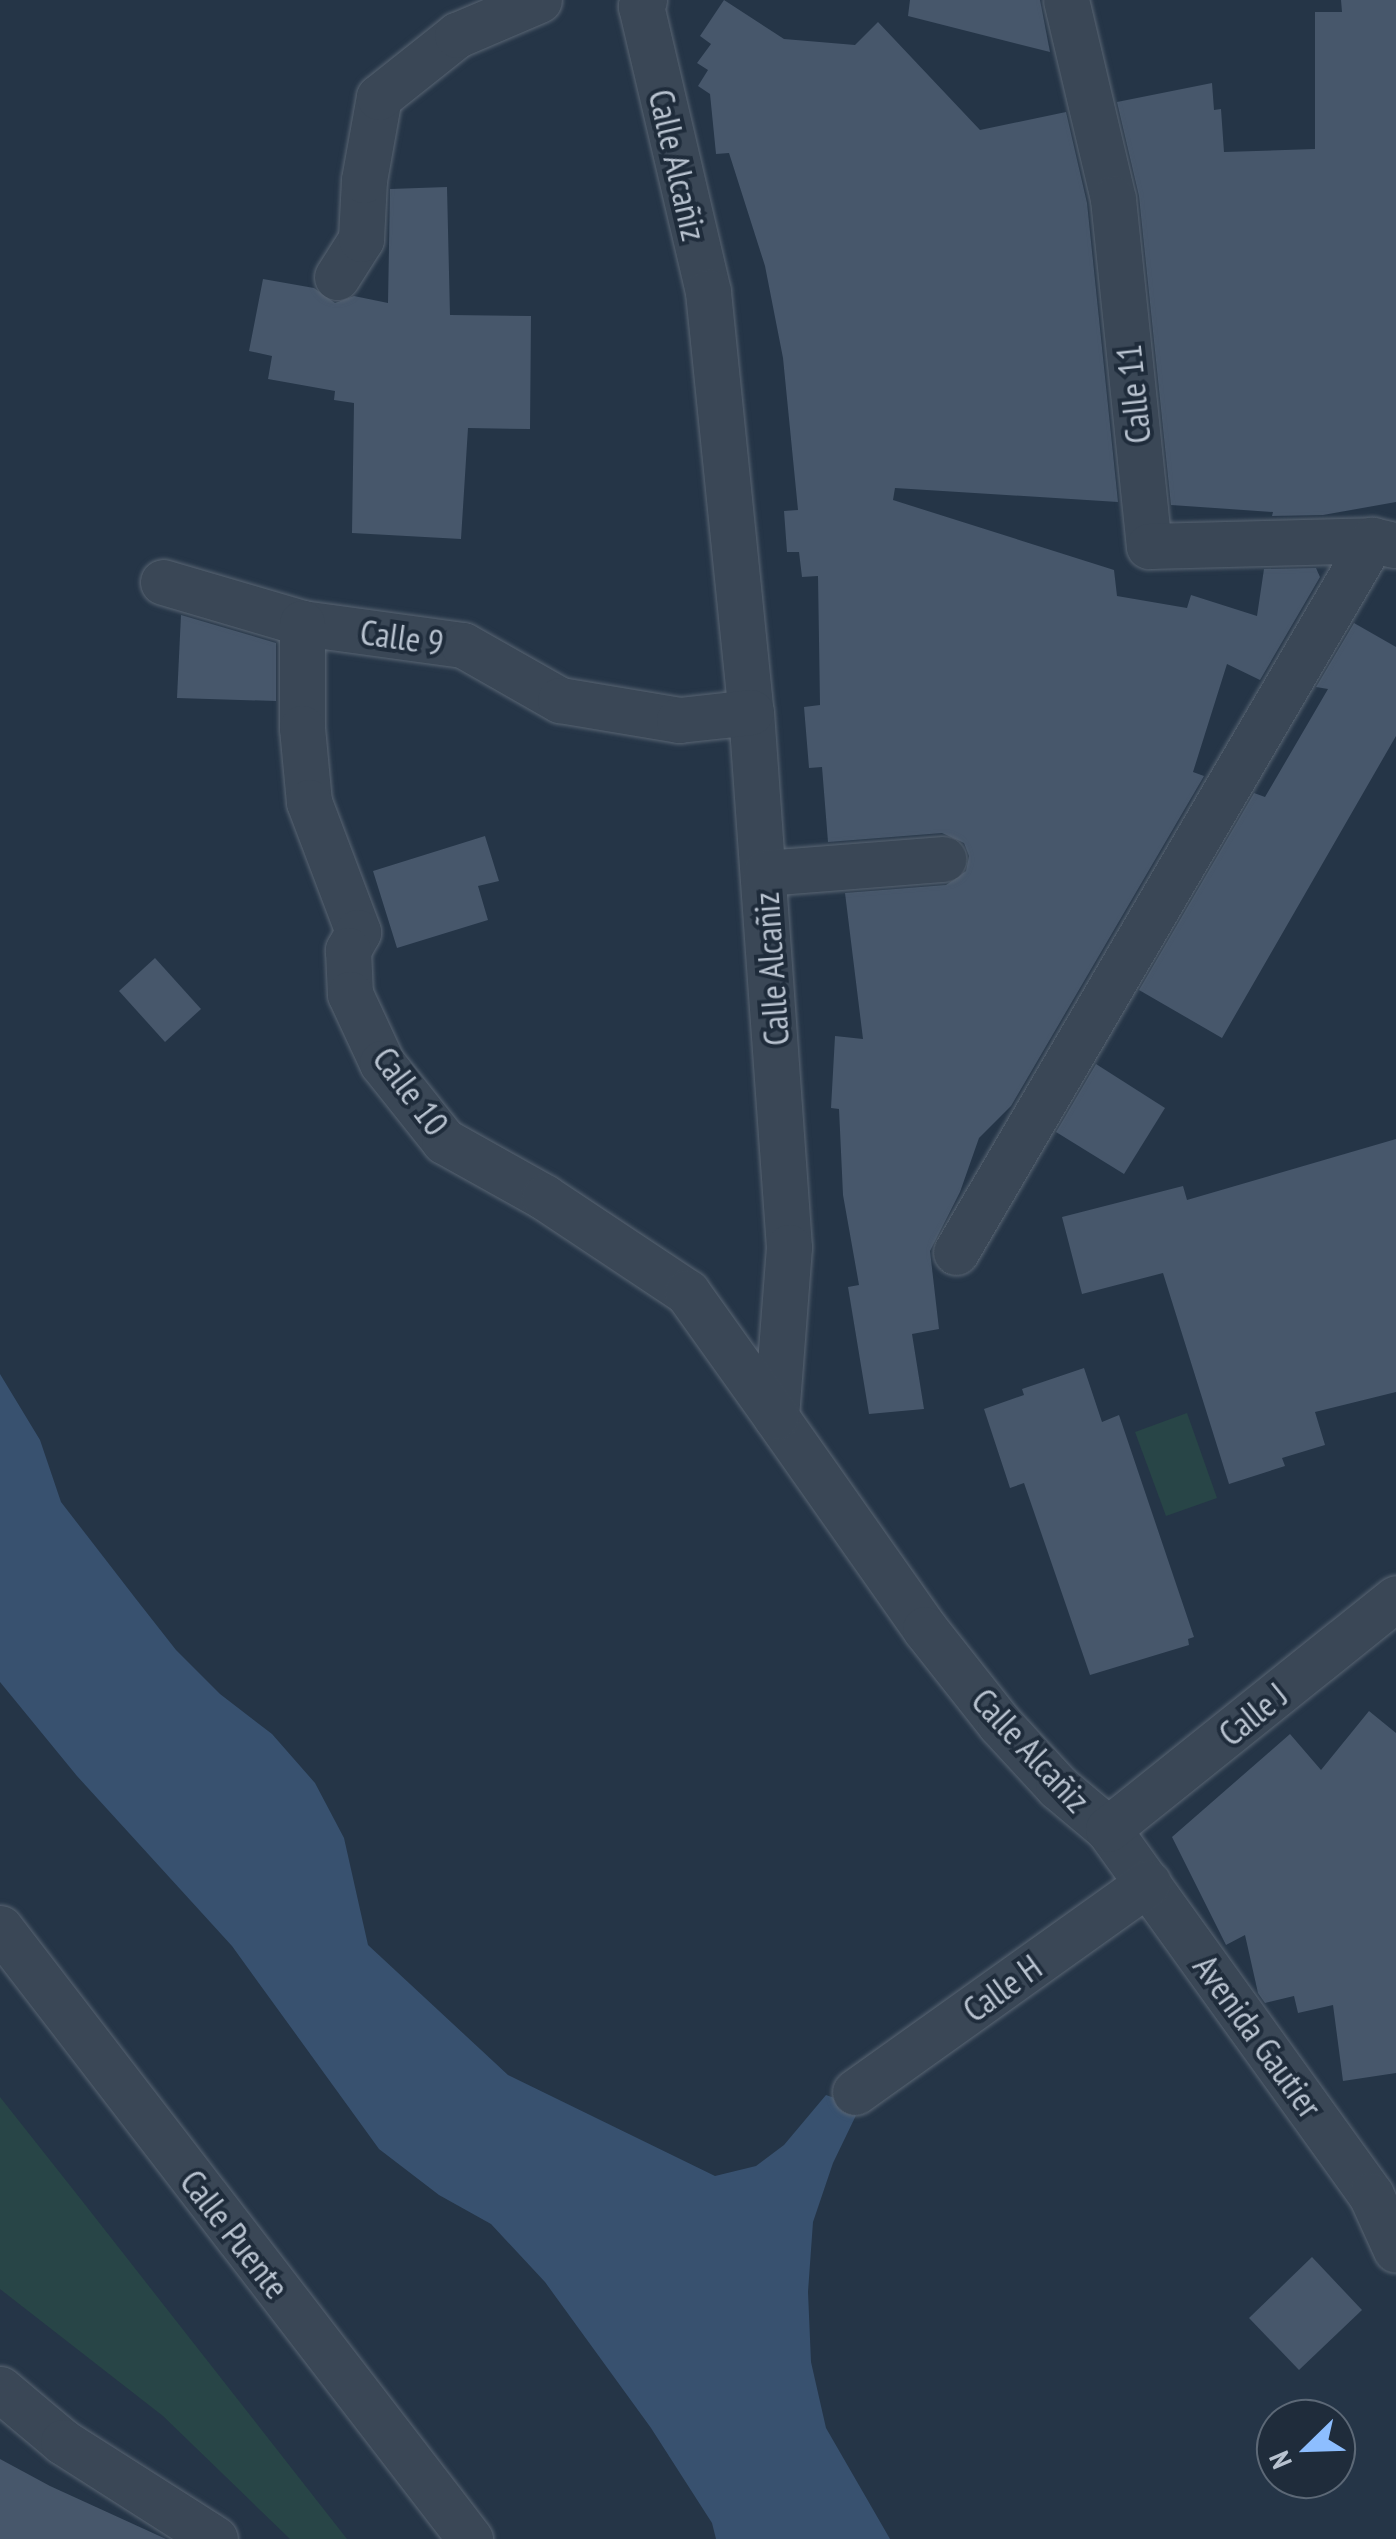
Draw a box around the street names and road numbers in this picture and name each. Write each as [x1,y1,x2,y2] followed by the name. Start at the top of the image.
[640,85,716,245] street label: Calle Alcañiz
[1107,342,1159,446] street label: Calle 11
[358,610,446,664] street label: Calle 9
[745,890,797,1048] street label: Calle Alcañiz
[364,1039,458,1143] street label: Calle 10
[1210,1674,1296,1754] street label: Calle J
[963,1679,1099,1821] street label: Calle Alcañiz
[955,1946,1049,2030] street label: Calle H
[1185,1947,1331,2125] street label: Avenida Gautier
[172,2161,298,2307] street label: Calle Puente

